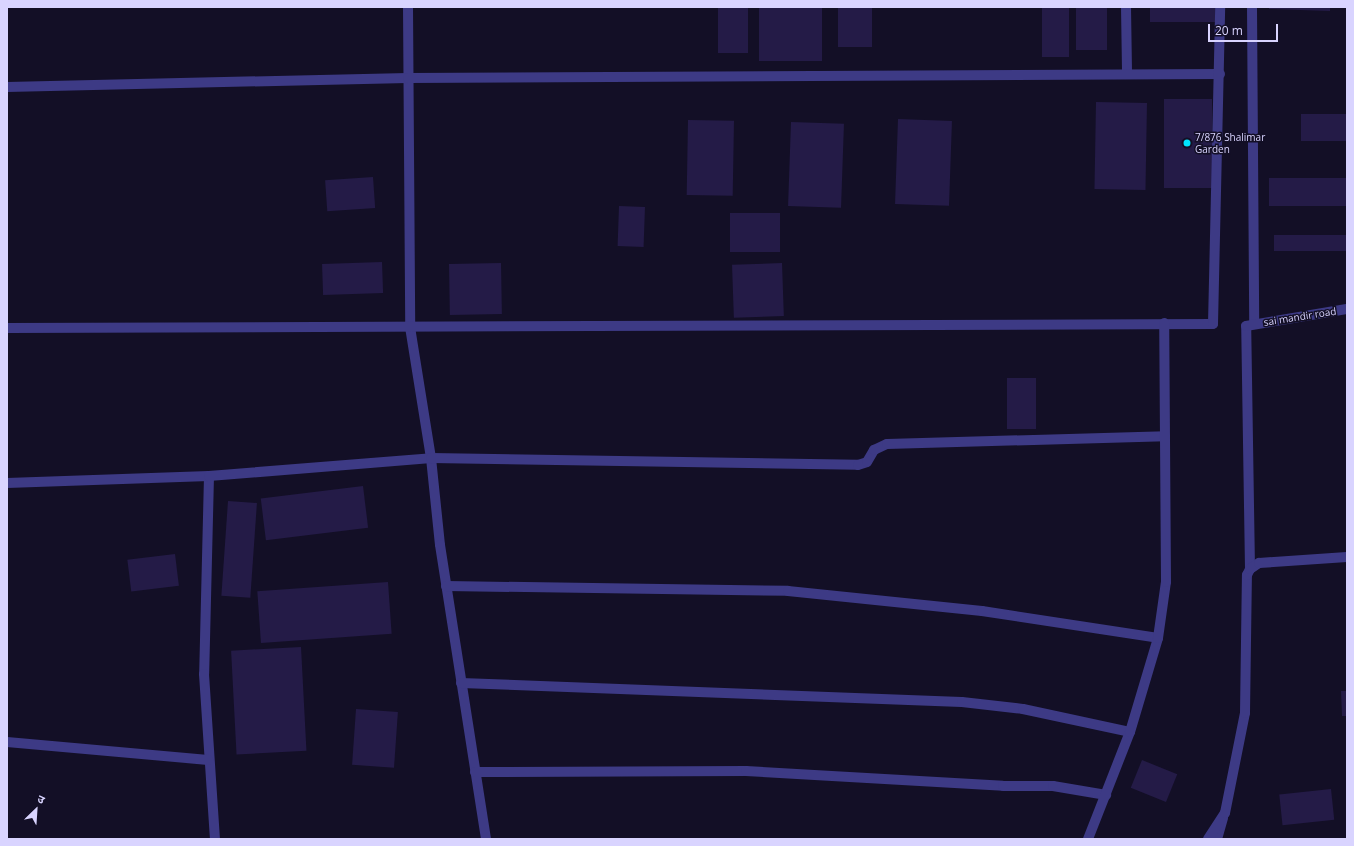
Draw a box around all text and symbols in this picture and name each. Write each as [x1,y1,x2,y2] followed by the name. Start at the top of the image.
[1210,16,1280,42] scale bar
[1215,22,1243,39] text: 20 m
[1195,131,1265,154] place label: 7/876 Shalimar Garden
[1182,138,1192,148] marker: 7/876 Shalimar Garden
[1263,305,1337,329] street label: sai mandir road
[16,790,56,830] north arrow
[35,791,47,807] text: उ

